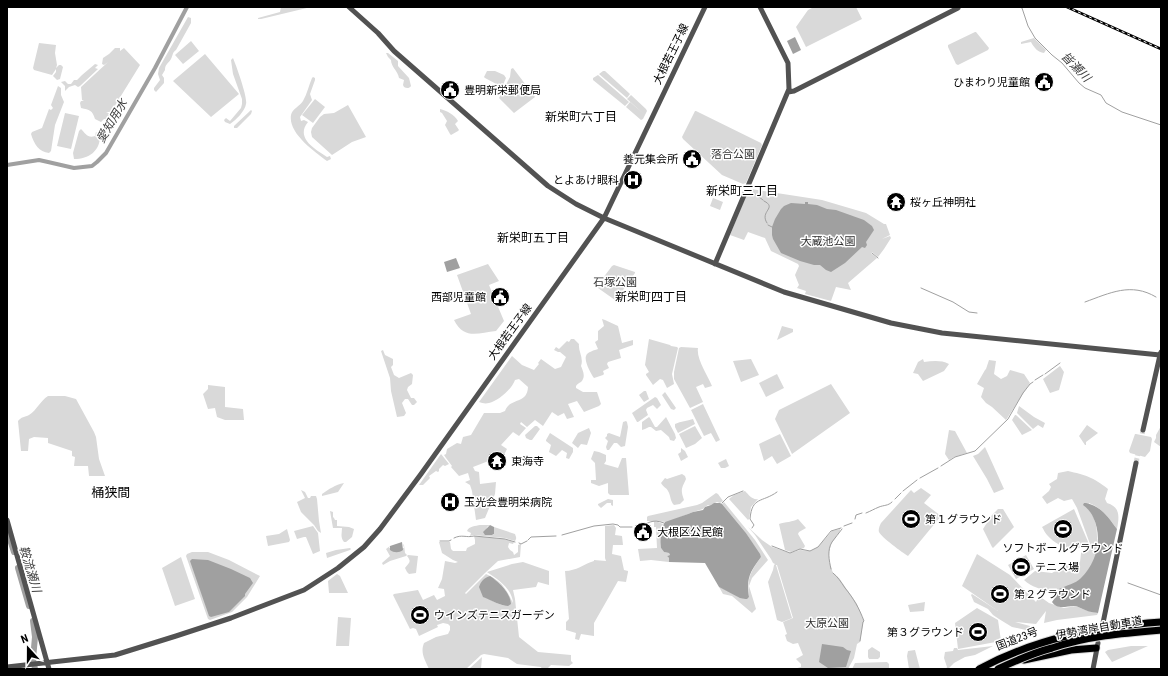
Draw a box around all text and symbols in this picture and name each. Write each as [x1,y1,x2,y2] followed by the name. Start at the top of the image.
[651,21,691,87] street label: 大根若王子線
[1058,49,1095,86] water label: 皆瀬川
[1033,71,1055,93] public building icon: ひまわり児童館
[953,76,1030,89] place label: ひまわり児童館
[439,79,461,101] public building icon: 豊明新栄郵便局
[464,84,541,97] place label: 豊明新栄郵便局
[94,95,131,145] water label: 愛知用水
[545,110,617,124] district label: 新栄町六丁目
[681,148,703,170] public building icon: 養元集会所
[711,148,755,161] park label: 落合公園
[623,153,679,166] place label: 養元集会所
[622,169,644,191] hospital icon: とよあけ眼科
[553,174,619,187] place label: とよあけ眼科
[706,184,778,198] district label: 新栄町三丁目
[885,191,907,213] temple icon: 桜ヶ丘神明社
[910,196,976,209] place label: 桜ヶ丘神明社
[497,231,569,245] district label: 新栄町五丁目
[801,235,856,248] park label: 大蔵池公園
[593,276,637,289] park label: 石塚公園
[489,286,511,308] public building icon: 西部児童館
[615,290,687,304] district label: 新栄町四丁目
[431,291,486,304] place label: 西部児童館
[485,301,535,363] street label: 大根若王子線
[486,450,508,472] temple icon: 東海寺
[511,455,544,468] place label: 東海寺
[91,485,131,500] district label: 桶狭間
[439,491,461,513] hospital icon: 玉光会豊明栄病院
[464,496,552,509] place label: 玉光会豊明栄病院
[900,508,922,530] sports icon: 第１グラウンド
[925,513,1002,526] place label: 第１グラウンド
[1052,518,1074,540] sports icon: ソフトボールグラウンド
[632,521,654,543] public building icon: 大根区公民館
[657,526,723,539] place label: 大根区公民館
[1003,542,1124,555] place label: ソフトボールグラウンド
[16,544,44,596] water label: 鞍流瀬川
[1010,556,1032,578] sports icon: テニス場
[1035,561,1079,574] place label: テニス場
[989,583,1011,605] sports icon: 第２グラウンド
[1014,588,1091,601] place label: 第２グラウンド
[409,604,431,626] sports icon: ウインズテニスガーデン
[434,609,555,622] place label: ウインズテニスガーデン
[1055,614,1143,642] street label: 伊勢湾岸自動車道
[805,617,849,630] park label: 大原公園
[967,621,989,643] sports icon: 第３グラウンド
[994,625,1040,653] street label: 国道23号
[887,626,964,639] place label: 第３グラウンド
[8,628,48,668] north arrow
[19,632,30,646] text: N

